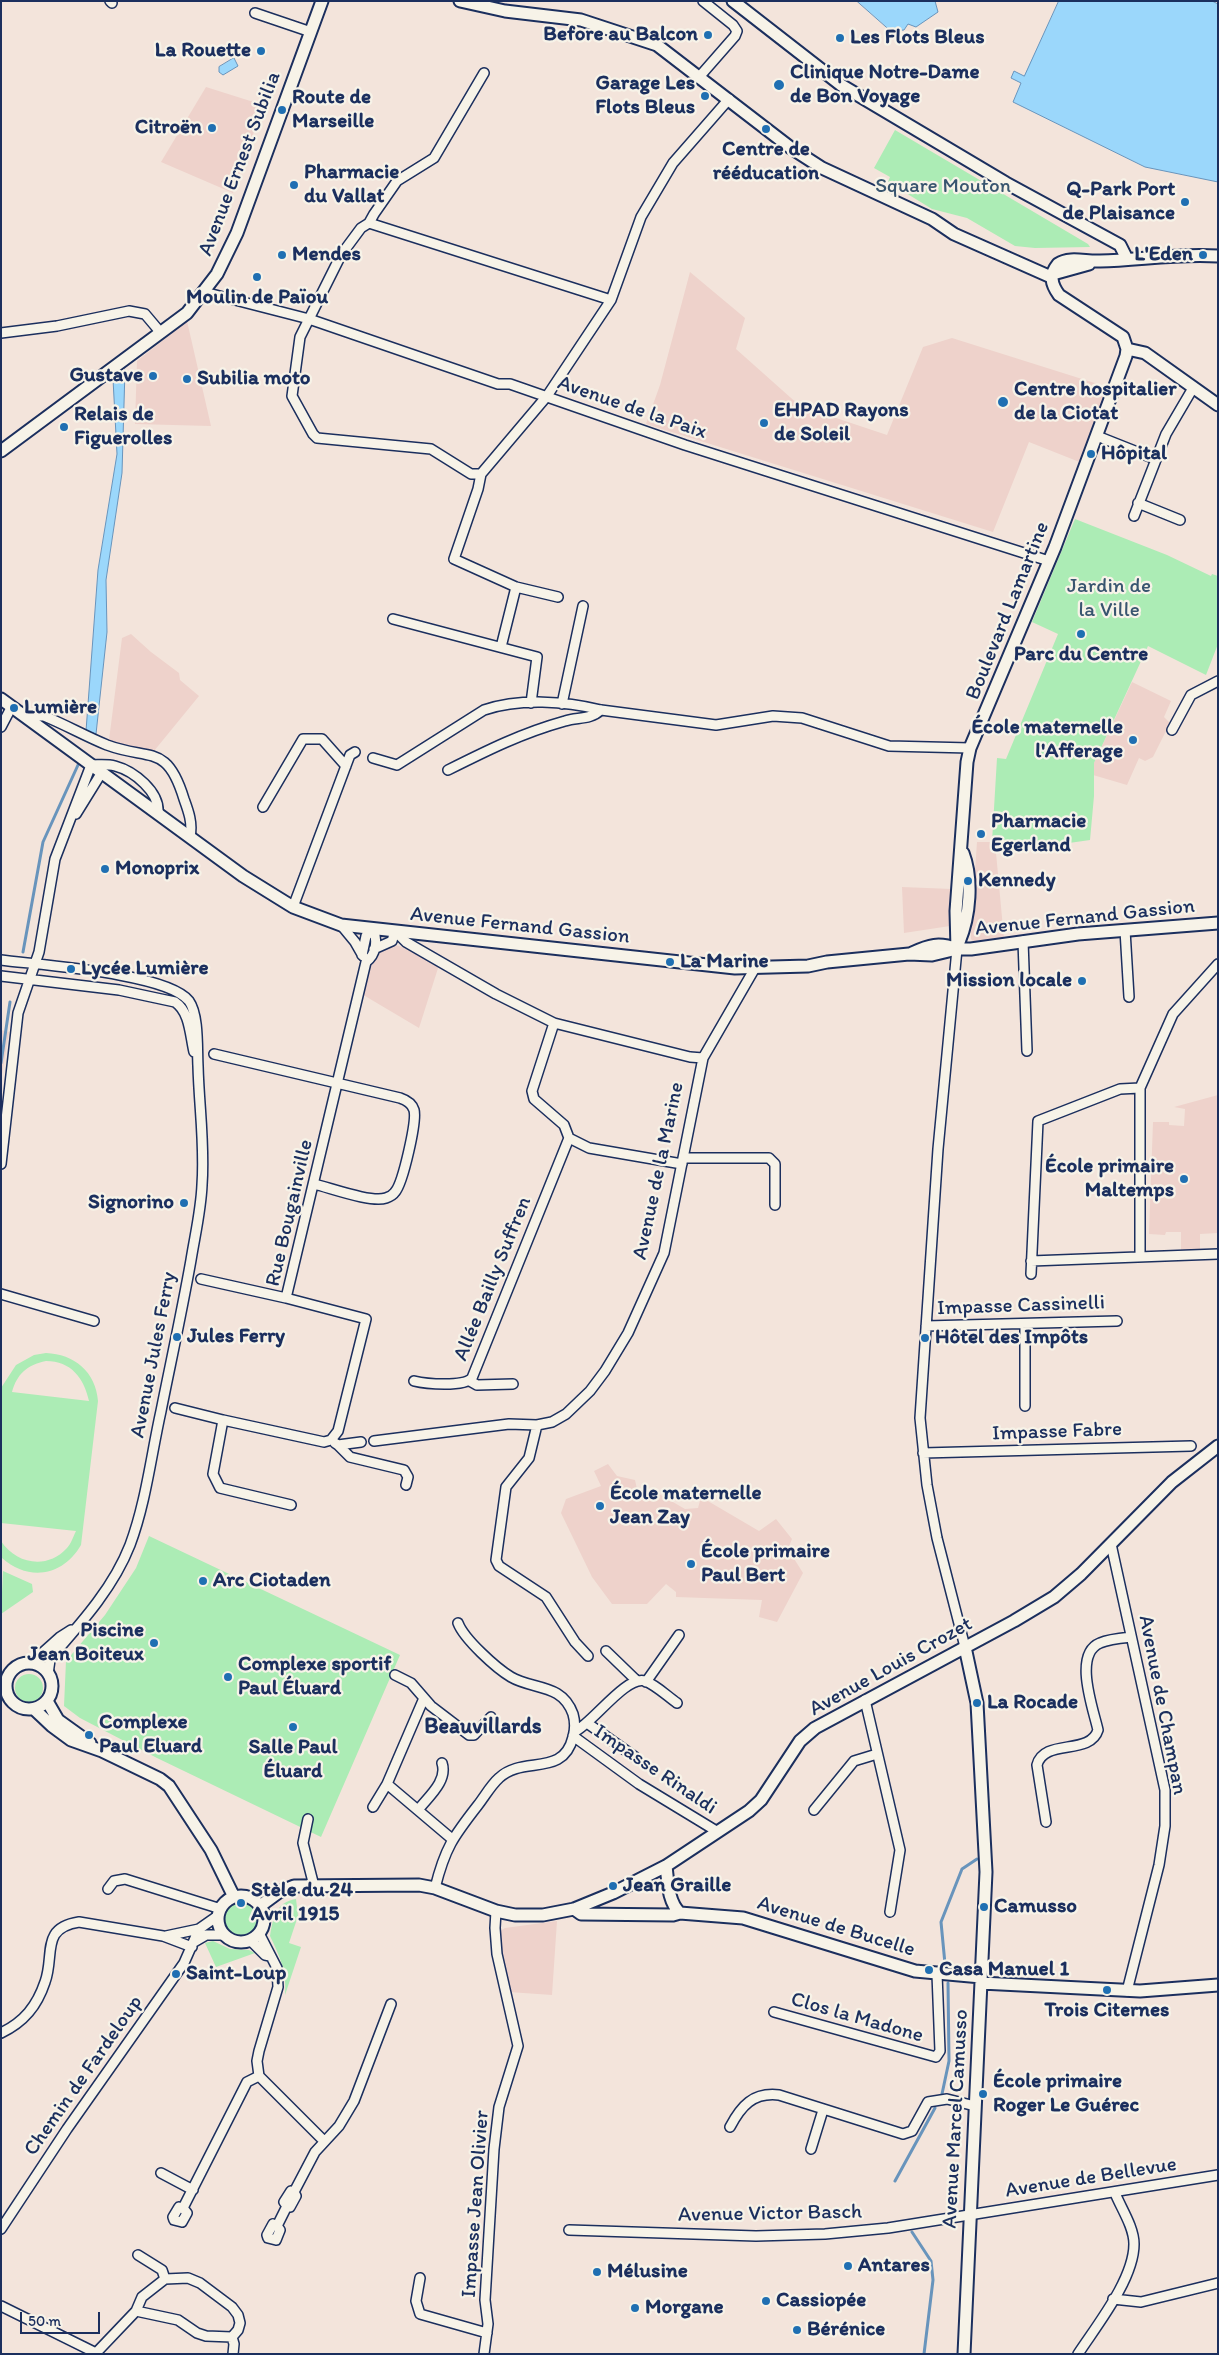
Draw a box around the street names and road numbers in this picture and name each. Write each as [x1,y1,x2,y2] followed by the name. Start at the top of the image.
[193,68,287,260] street label: Avenue Ernest Subilia
[554,371,710,445] street label: Avenue de la Paix
[961,518,1055,704] street label: Boulevard Lamartine
[974,894,1196,942] street label: Avenue Fernand Gassion
[409,902,631,950] street label: Avenue Fernand Gassion
[628,1080,690,1262] street label: Avenue de la Marine
[261,1137,319,1289] street label: Rue Bougainville
[449,1193,537,1365] street label: Allée Bailly Suffren
[126,1270,182,1440] street label: Avenue Jules Ferry
[937,1290,1105,1322] street label: Impasse Cassinelli
[992,1417,1122,1447] street label: Impasse Fabre
[805,1612,977,1722] street label: Avenue Louis Crozet
[1132,1613,1192,1797] street label: Avenue de Champan
[589,1720,721,1820] street label: Impasse Rinaldi
[754,1891,918,1963] street label: Avenue de Bucelle
[788,1987,926,2049] street label: Clos la Madone
[19,1991,149,2161] street label: Chemin de Fardeloup
[938,2009,974,2229] street label: Avenue Marcel Camusso
[457,2110,495,2298] street label: Impasse Jean Olivier
[1003,2152,1179,2204] street label: Avenue de Bellevue
[678,2200,862,2228] street label: Avenue Victor Basch

